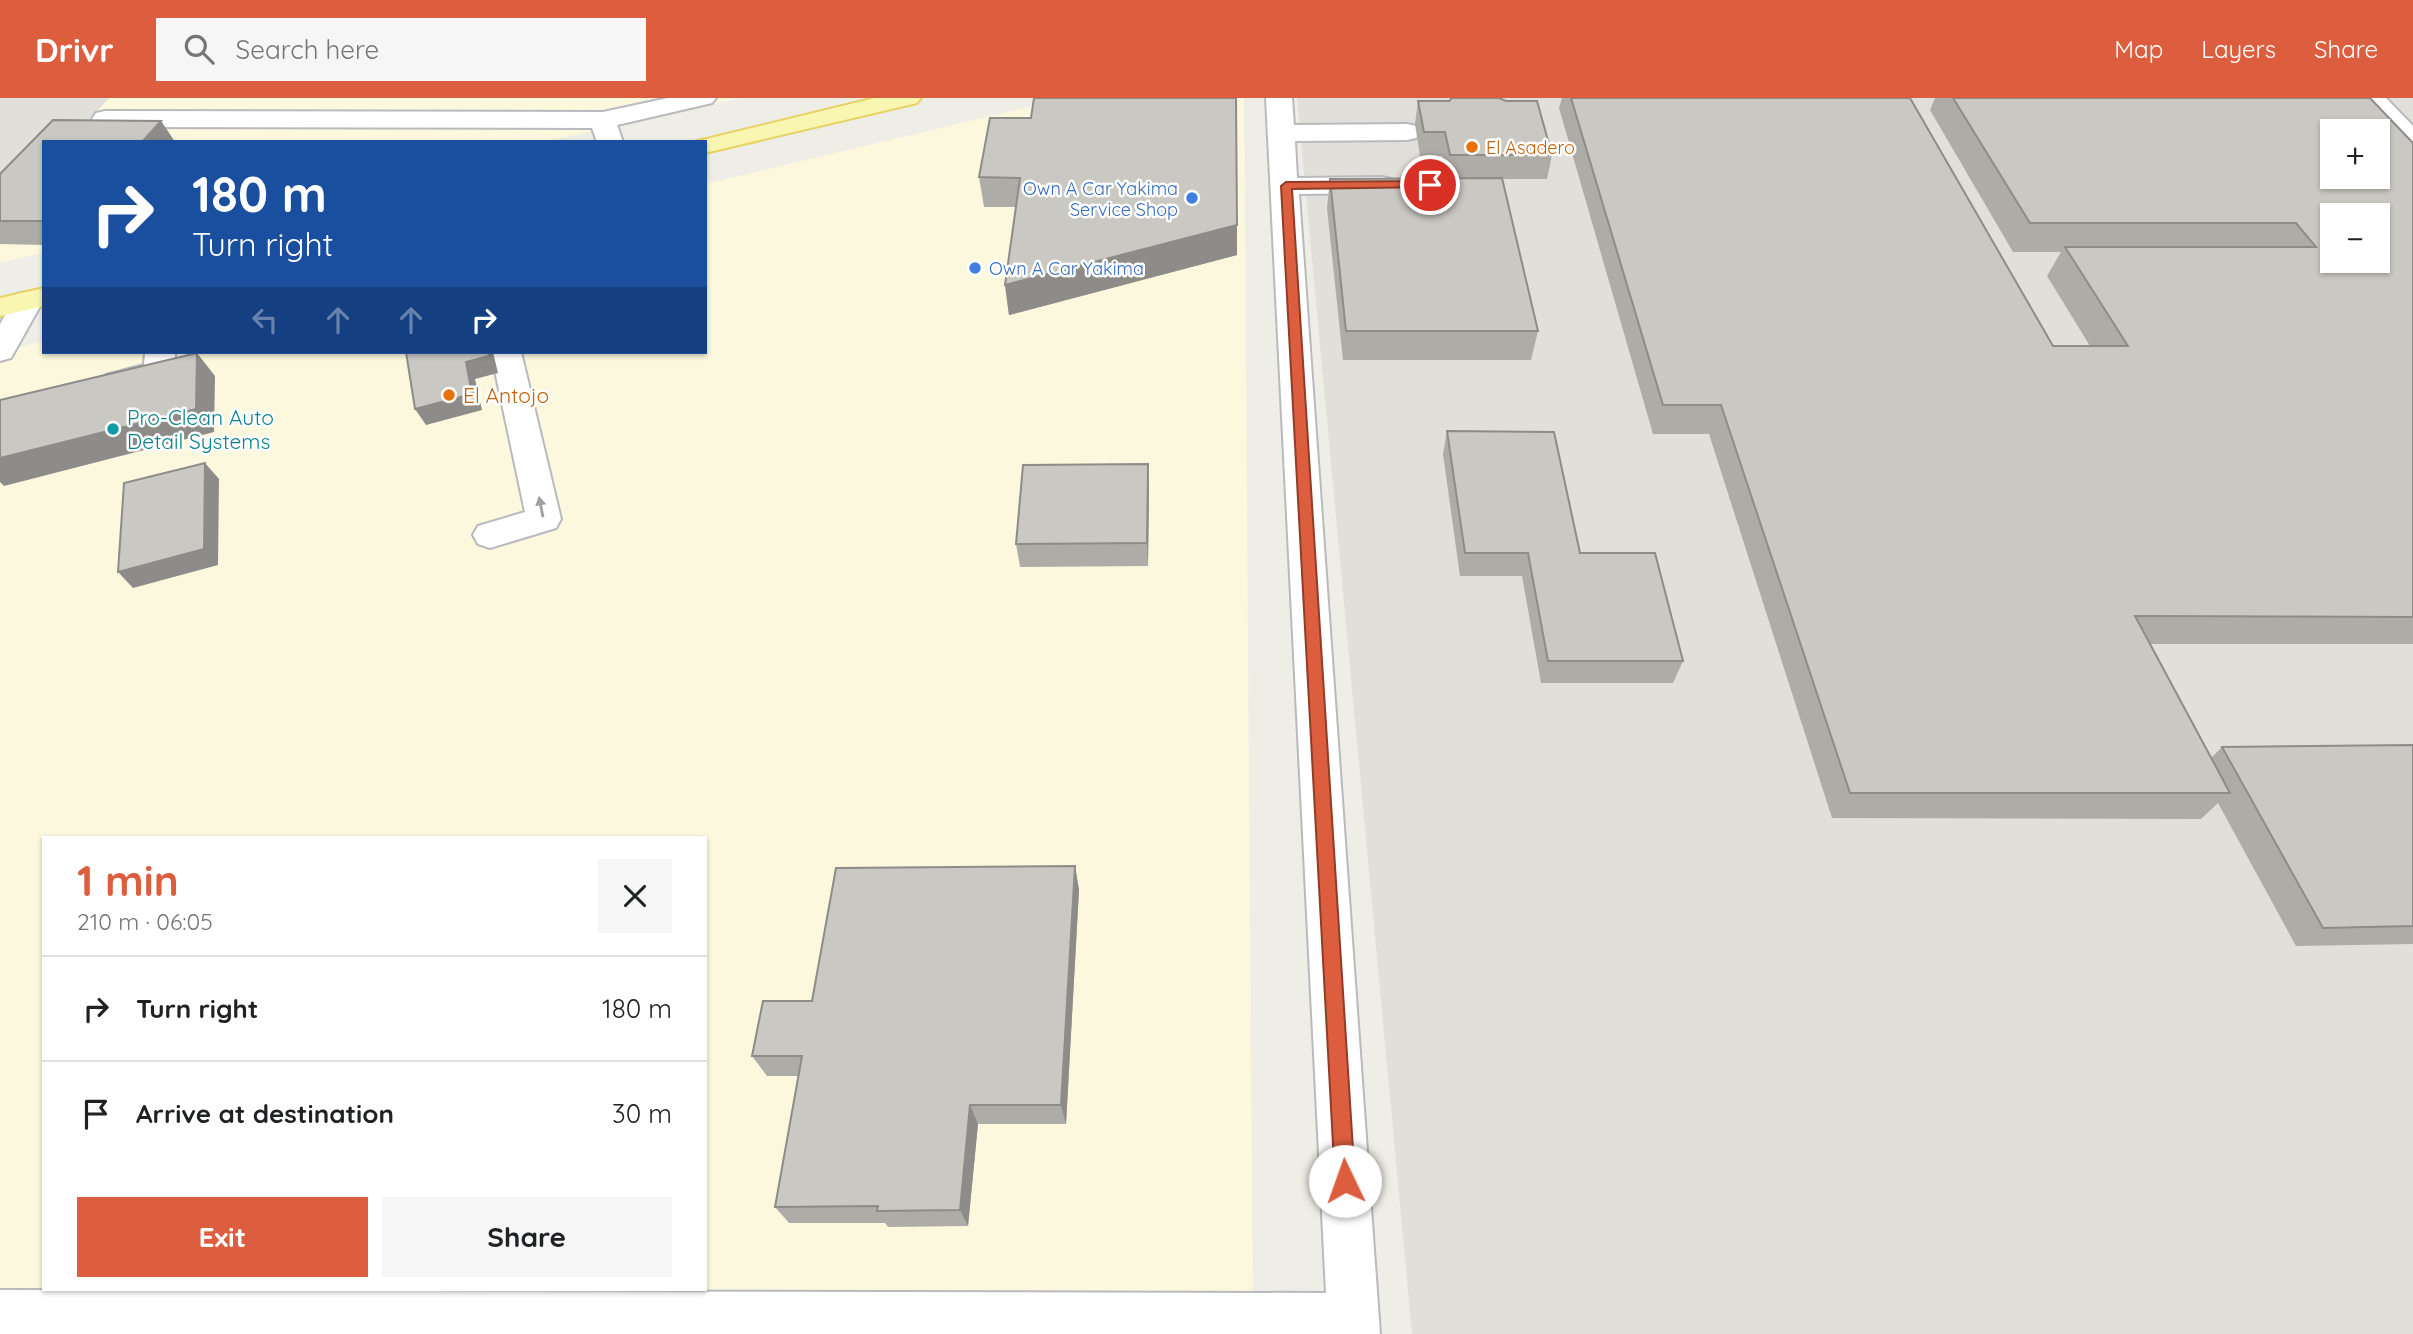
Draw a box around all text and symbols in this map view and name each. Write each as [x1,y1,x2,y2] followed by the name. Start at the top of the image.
[156,18,646,81] search box
[35,29,114,70] text: Drivr
[180,30,218,68] icon: search
[236,33,379,66] text: Search here
[2114,34,2163,64] text: Map
[2201,34,2276,64] text: Layers
[2314,34,2378,64] text: Share
[2320,119,2390,273] map controls
[2320,119,2390,189] button: +
[1486,136,1575,159] place label: El Asadero
[1464,139,1480,155] marker: El Asadero
[1400,155,1460,215] pin
[192,163,327,224] text: 180 m
[1411,166,1449,204] icon: arrive
[77,168,168,259] icon: right
[1023,177,1178,221] place label: Own A Car Yakima Service Shop
[1184,190,1200,206] marker: Own A Car Yakima Service Shop
[2320,203,2390,273] button: −
[192,224,333,264] text: Turn right
[989,257,1144,280] place label: Own A Car Yakima
[967,260,983,276] marker: Own A Car Yakima
[246,301,284,339] icon: left
[319,301,357,339] icon: ahead
[392,301,430,339] icon: ahead
[465,301,503,339] icon: right
[463,382,549,408] place label: El Antojo
[441,387,457,403] marker: El Antojo
[127,404,274,454] place label: Pro-Clean Auto Detail Systems
[105,421,121,437] marker: Pro-Clean Auto Detail Systems
[535,496,546,518] one-way arrow
[77,854,179,907] text: 1 min
[598,859,672,933] button: close
[77,907,213,936] text: 210 m · 06:05
[77,990,115,1028] icon: right
[136,992,258,1025] text: Turn right
[602,992,672,1025] text: 180 m
[77,1095,115,1133] icon: arrive
[136,1097,394,1130] text: Arrive at destination
[612,1097,672,1130] text: 30 m
[1308,1144,1382,1218] position arrow
[77,1197,368,1277] button: Exit
[382,1197,672,1277] button: Share

